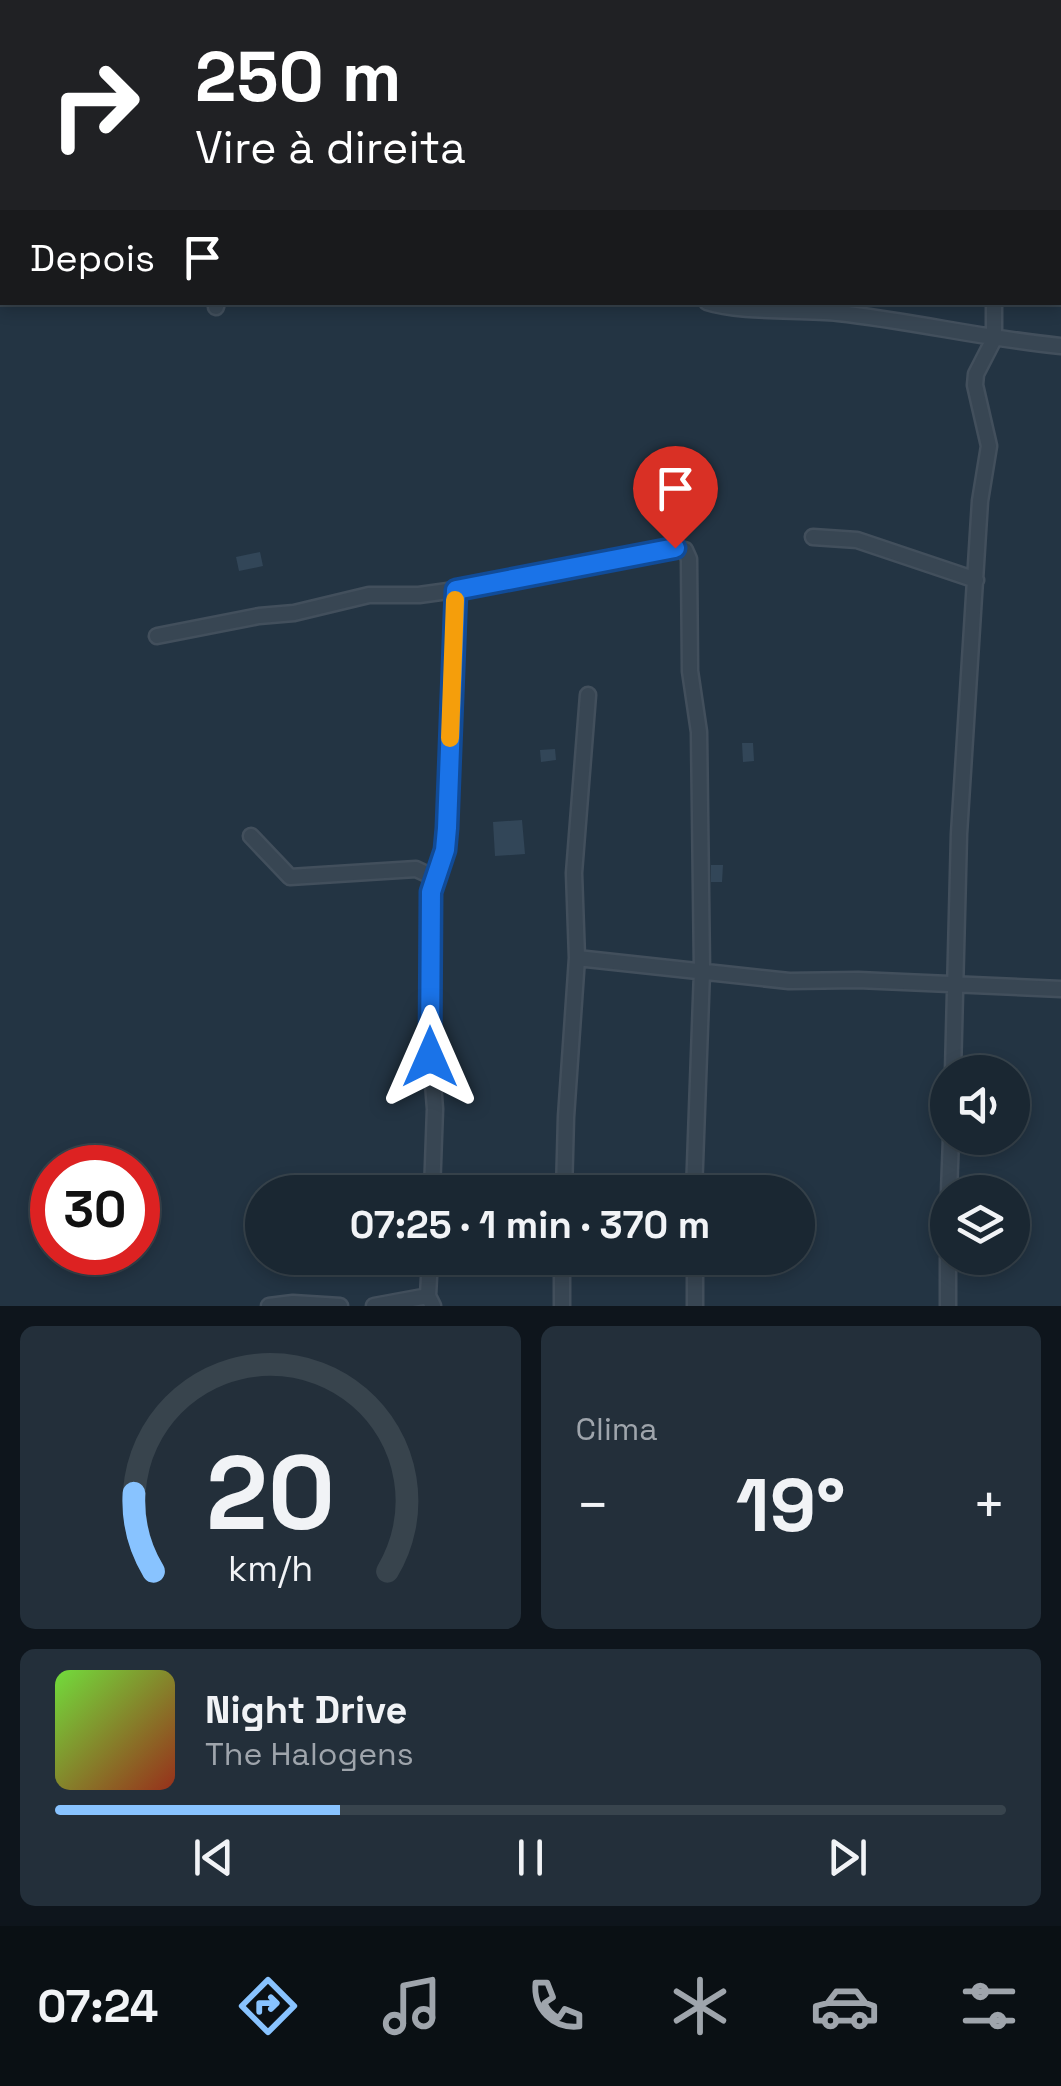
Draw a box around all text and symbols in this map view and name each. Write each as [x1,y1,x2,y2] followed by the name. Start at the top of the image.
[195,32,402,121] text: 250 m
[30,40,160,170] icon: right
[195,119,466,176] text: Vire à direita
[175,230,230,285] icon: arrive
[30,234,155,282] text: Depois
[633,446,718,549] pin
[648,461,703,516] icon: arrive
[378,1005,482,1109] position arrow
[930,1055,1030,1275] map controls
[930,1055,1030,1155] button: sound
[30,1145,160,1275] speed limit sign: 30
[930,1175,1030,1275] button: layers
[350,1201,710,1249] text: 07:25 · 1 min · 370 m
[576,1409,658,1449] text: Clima
[206,1427,335,1559] text: 20
[736,1457,846,1553] text: 19°
[576,1470,610,1540] text: −
[972,1470,1006,1540] text: +
[228,1546,313,1591] text: km/h
[205,1686,407,1734] text: Night Drive
[205,1734,414,1774] text: The Halogens
[186,1830,241,1885] icon: previous
[503,1830,558,1885] icon: pause
[820,1830,875,1885] icon: next
[233,1971,303,2041] icon: directions
[377,1971,447,2041] icon: music
[521,1971,591,2041] icon: phone
[665,1971,735,2041] icon: climate
[810,1971,880,2041] icon: car
[954,1971,1024,2041] icon: filters
[37,1978,158,2035] text: 07:24

